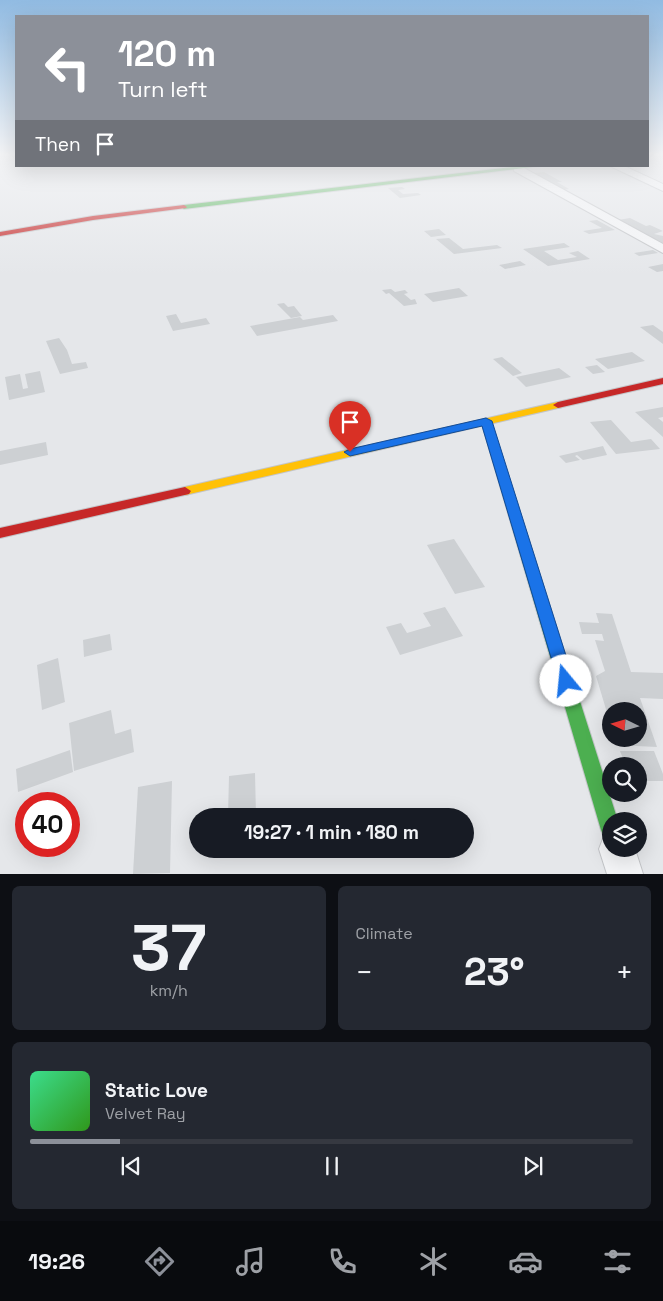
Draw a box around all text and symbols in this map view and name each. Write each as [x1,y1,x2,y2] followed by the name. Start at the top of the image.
[118,32,216,76] text: 120 m
[35,35,100,100] icon: left
[118,75,208,103] text: Turn left
[91,130,119,158] icon: arrive
[35,132,81,157] text: Then
[329,401,371,452] pin
[336,408,364,436] icon: arrive
[539,654,591,706] position arrow
[602,702,648,748] north arrow
[602,702,647,857] map controls
[602,757,647,802] button: search
[15,792,80,857] speed limit sign: 40
[602,812,647,857] button: layers
[244,820,419,845] text: 19:27 · 1 min · 180 m
[131,906,207,989] text: 37
[356,923,413,944] text: Climate
[464,948,525,996] text: 23°
[356,954,373,990] text: −
[616,954,633,990] text: +
[150,980,188,1001] text: km/h
[105,1078,208,1103] text: Static Love
[105,1103,186,1124] text: Velvet Ray
[117,1152,145,1180] icon: previous
[318,1152,346,1180] icon: pause
[519,1152,547,1180] icon: next
[142,1244,177,1279] icon: directions
[233,1244,268,1279] icon: music
[325,1244,360,1279] icon: phone
[416,1244,451,1279] icon: climate
[508,1244,543,1279] icon: car
[600,1244,635,1279] icon: filters
[28,1247,85,1275] text: 19:26

